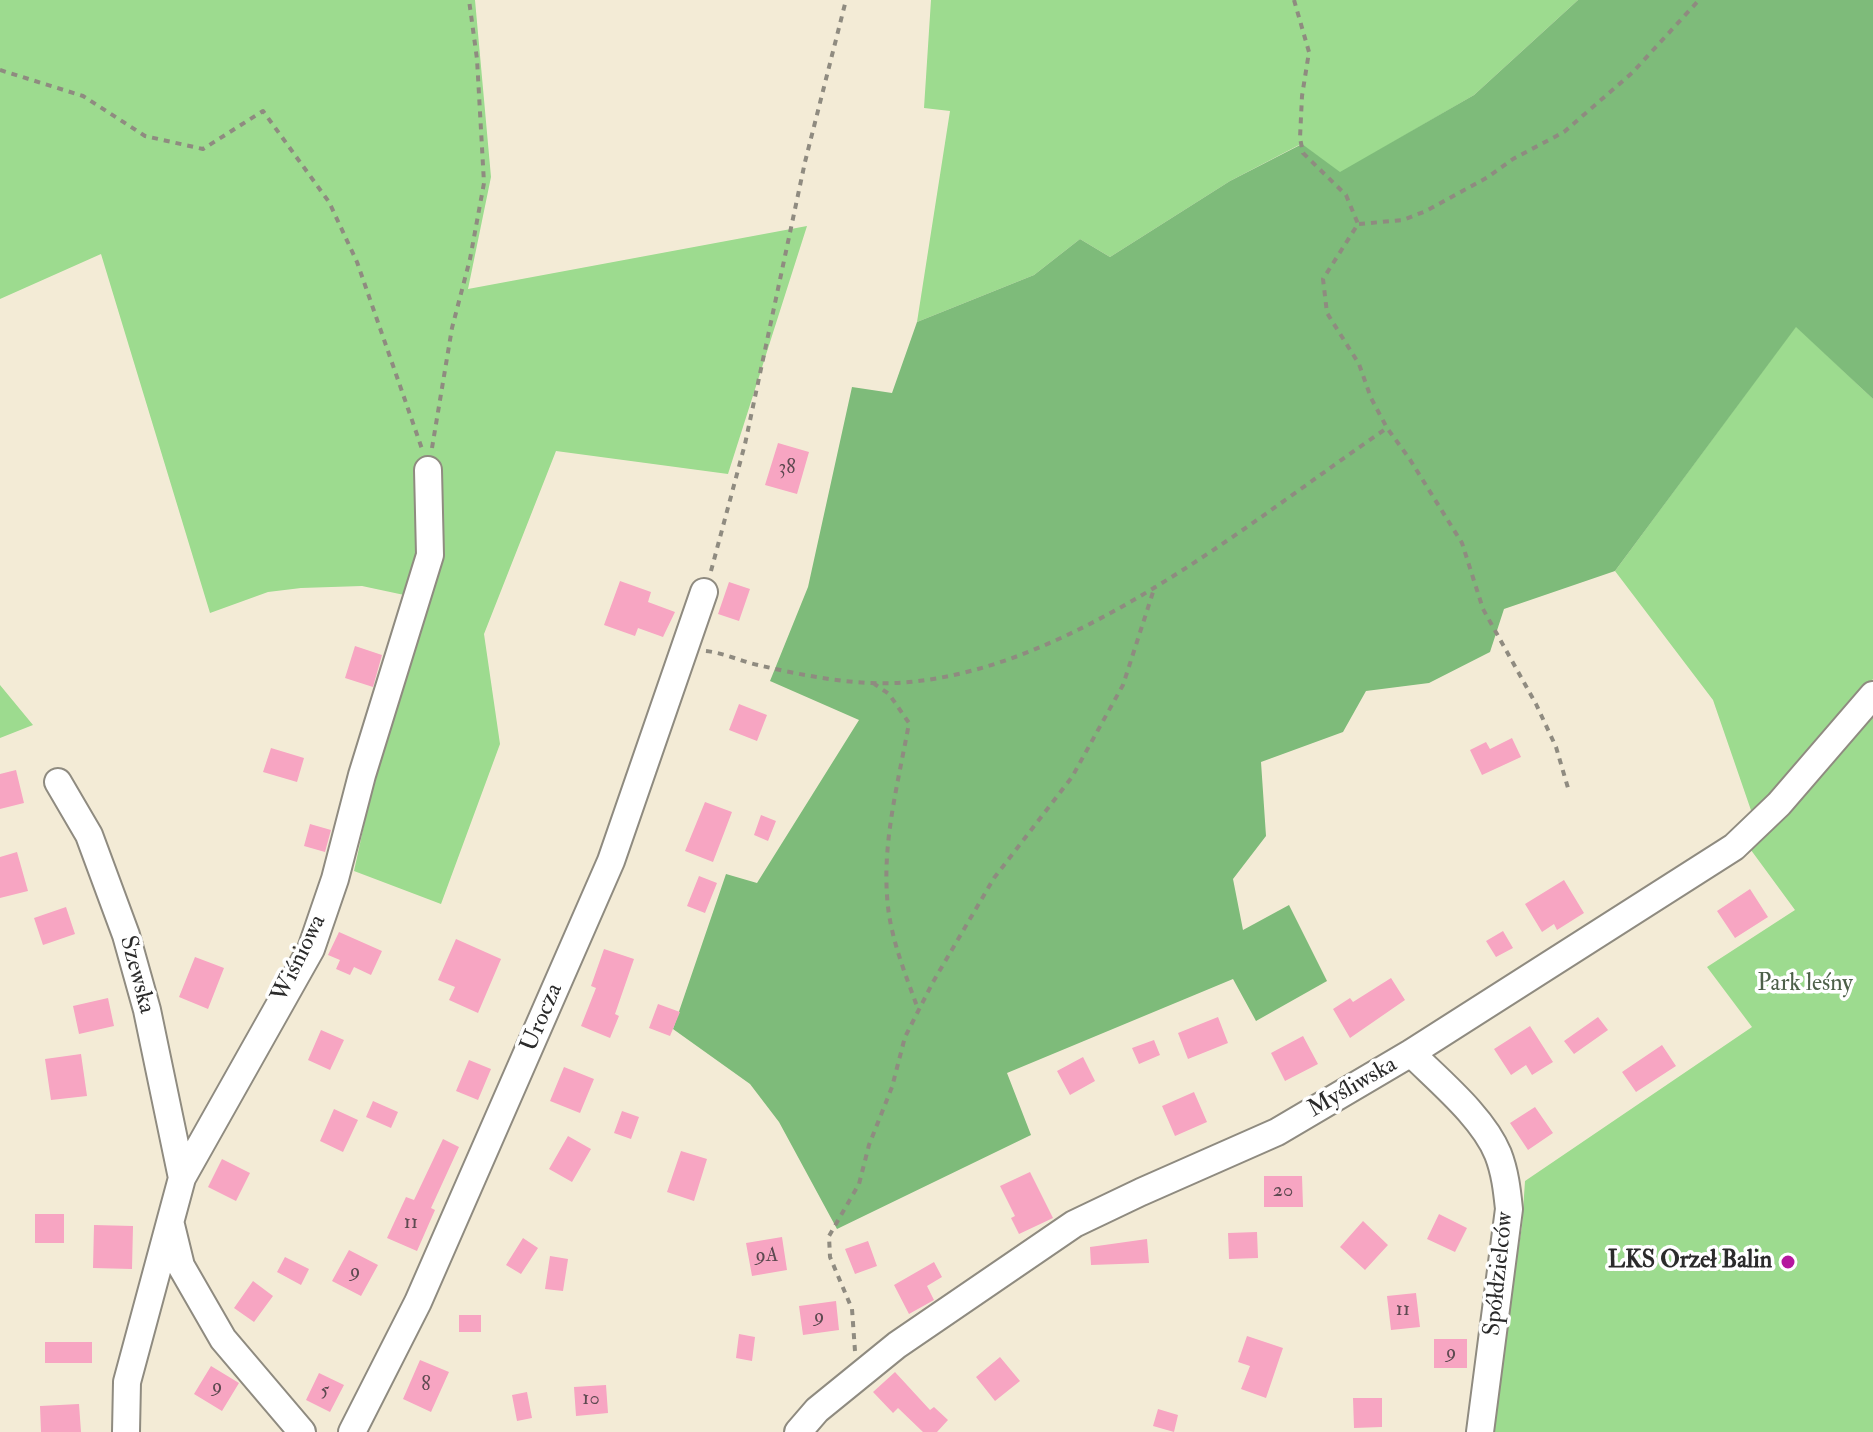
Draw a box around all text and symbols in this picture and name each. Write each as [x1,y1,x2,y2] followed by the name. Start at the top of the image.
[778,457,796,481] house number: 38
[267,911,333,1007] street label: Wiśniowa
[112,933,160,1017] street label: Szewska
[1757,971,1853,999] park label: Park leśny
[516,980,570,1056] street label: Urocza
[1303,1051,1403,1125] street label: Myśliwska
[1273,1180,1293,1204] house number: 20
[1479,1211,1521,1337] street label: Spółdzielców
[404,1212,418,1236] house number: 11
[756,1245,778,1269] house number: 9A
[1608,1248,1772,1276] place label: LKS Orzeł Balin
[1779,1253,1797,1271] marker: LKS Orzeł Balin
[350,1261,360,1285] house number: 9
[1396,1299,1410,1323] house number: 11
[814,1306,824,1330] house number: 9
[1446,1342,1456,1366] house number: 9
[421,1374,431,1398] house number: 8
[212,1376,222,1400] house number: 9
[321,1380,329,1404] house number: 5
[582,1388,600,1412] house number: 10

